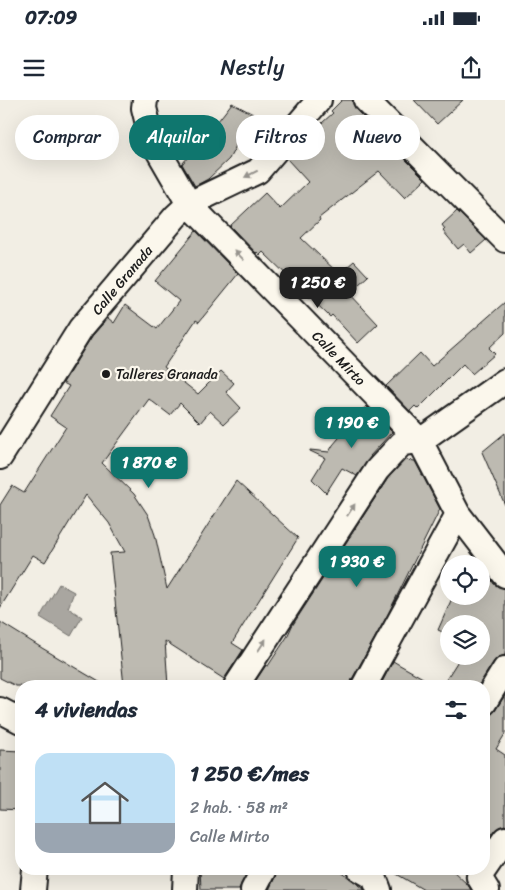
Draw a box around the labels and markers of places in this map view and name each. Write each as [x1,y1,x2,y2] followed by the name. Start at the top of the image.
[272,266,364,309] pin: 1 250 €
[116,362,218,387] place label: Talleres Granada
[100,368,112,380] marker: Talleres Granada
[306,406,398,449] pin: 1 190 €
[103,446,195,489] pin: 1 870 €
[311,546,403,588] pin: 1 930 €

